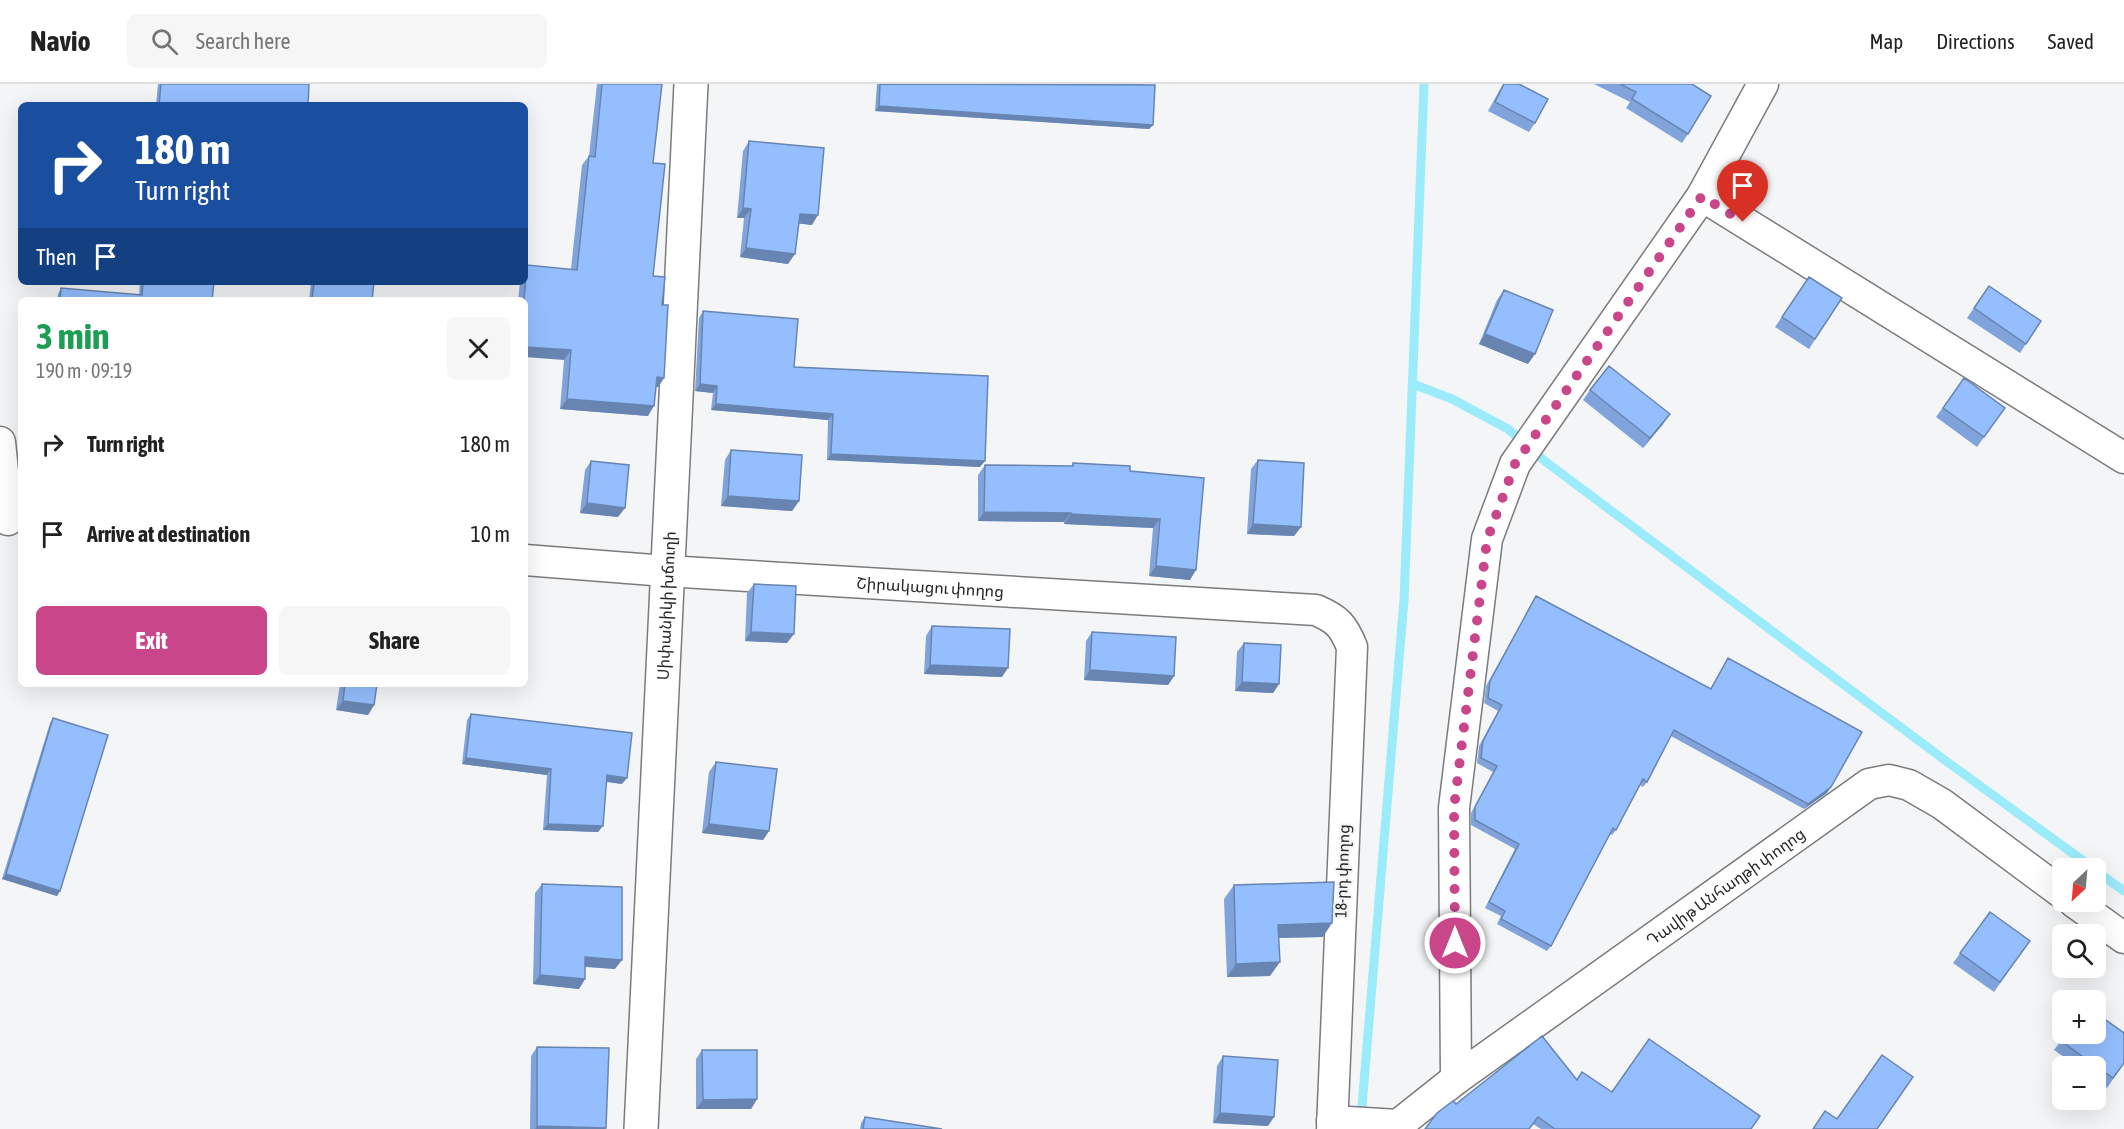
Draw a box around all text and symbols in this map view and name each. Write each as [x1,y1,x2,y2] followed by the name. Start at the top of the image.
[127,14,547,68] search box
[30,25,91,57] text: Navio
[148,25,181,58] icon: search
[196,28,291,54] text: Search here
[1869,29,1903,53] text: Map
[1936,29,2015,53] text: Directions
[2048,29,2094,53] text: Saved
[135,125,230,173] text: 180 m
[36,126,114,204] icon: right
[1717,160,1768,222] pin
[1726,169,1759,202] icon: arrive
[135,175,230,206] text: Turn right
[89,240,122,273] icon: arrive
[36,244,77,270] text: Then
[36,315,110,357] text: 3 min
[447,317,510,380] button: close
[36,359,132,382] text: 190 m · 09:19
[36,428,69,461] icon: right
[87,431,164,457] text: Turn right
[460,431,510,457] text: 180 m
[36,518,69,551] icon: arrive
[87,521,250,547] text: Arrive at destination
[470,521,510,547] text: 10 m
[653,531,680,681] street label: Սիփանիկի խճուղի
[856,573,1004,601] street label: Շիրակացու փողոց
[36,606,267,675] button: Exit
[279,606,510,675] button: Share
[1331,824,1354,918] street label: 18-րդ փողոց
[1643,824,1809,949] street label: Դավիթ Անհաղթի փողոց
[2052,858,2106,912] north arrow
[2052,858,2106,1110] map controls
[1423,911,1487,975] position arrow
[2052,924,2106,978] button: search
[2052,990,2106,1044] button: +
[2052,1056,2106,1110] button: −

